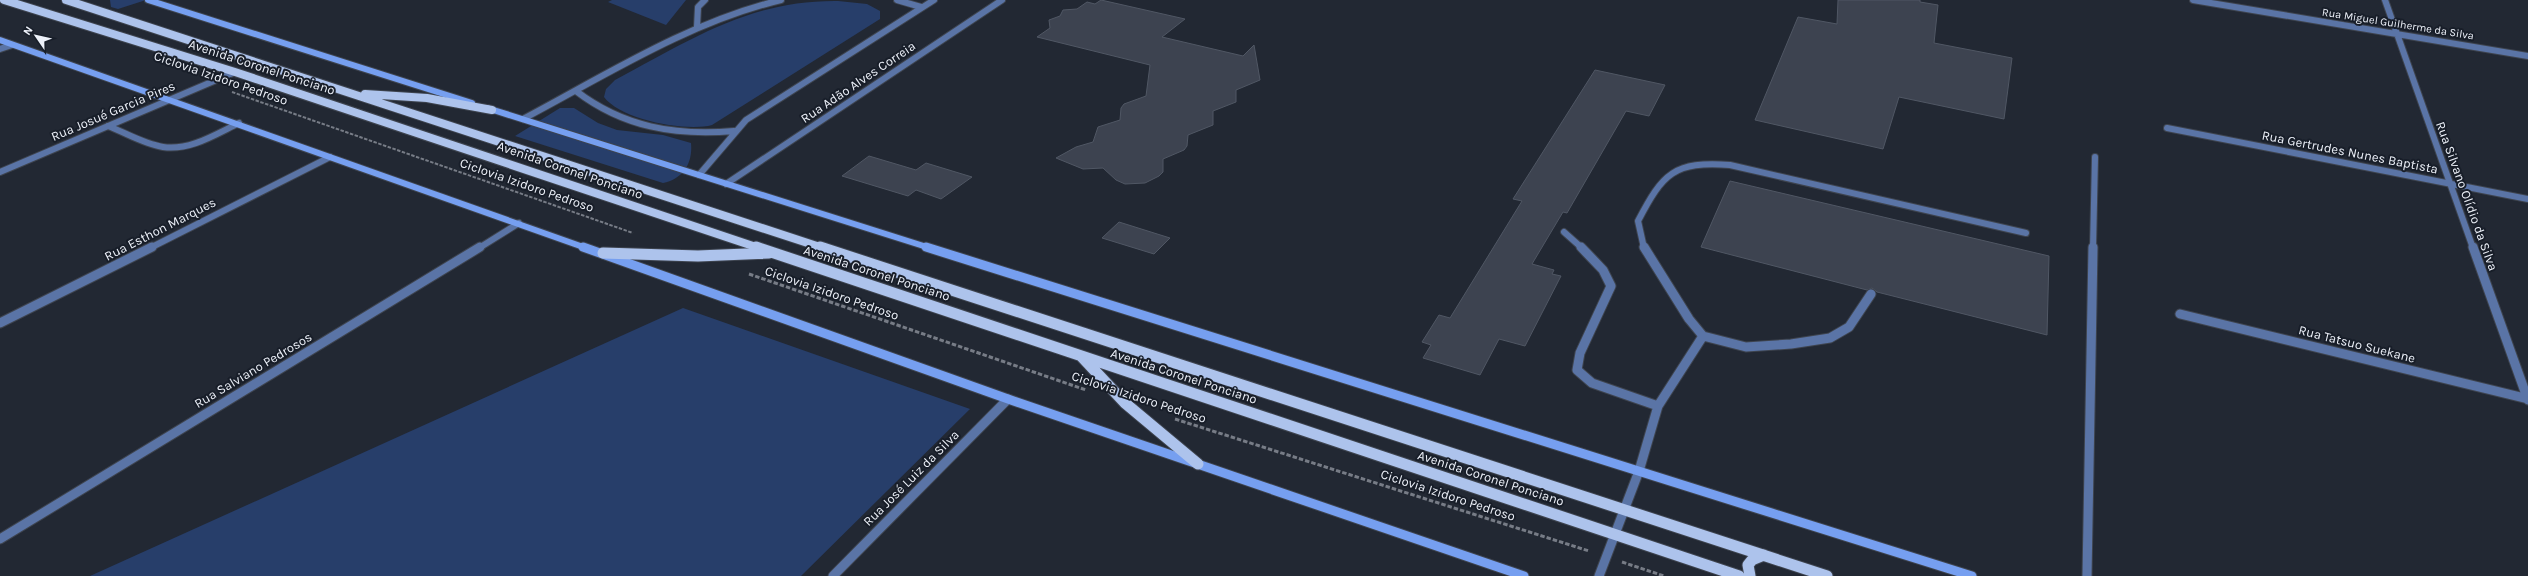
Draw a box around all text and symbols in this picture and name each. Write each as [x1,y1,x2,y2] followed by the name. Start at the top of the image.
[2321,6,2475,42] street label: Rua Miguel Guilherme da Silva
[16,16,56,56] north arrow
[21,24,36,38] text: N
[187,36,337,98] street label: Avenida Coronel Ponciano
[798,38,918,126] street label: Rua Adão Alves Correia
[152,48,290,108] street label: Ciclovia Izidoro Pedroso
[49,78,177,144] street label: Rua Josué Garcia Pires
[2433,119,2501,273] street label: Rua Silvano Olídio da Silva
[2261,128,2439,176] street label: Rua Gertrudes Nunes Baptista
[495,138,645,202] street label: Avenida Coronel Ponciano
[458,155,596,215] street label: Ciclovia Izidoro Pedroso
[102,194,219,264] street label: Rua Esthon Marques
[802,242,952,304] street label: Avenida Coronel Ponciano
[763,263,901,323] street label: Ciclovia Izidoro Pedroso
[2297,322,2417,366] street label: Rua Tatsuo Suekane
[191,329,315,411] street label: Rua Salviano Pedrosos
[1109,345,1259,407] street label: Avenida Coronel Ponciano
[1070,368,1208,426] street label: Ciclovia Izidoro Pedroso
[860,427,962,529] street label: Rua José Luiz da Silva
[1416,447,1566,509] street label: Avenida Coronel Ponciano
[1379,466,1517,524] street label: Ciclovia Izidoro Pedroso

